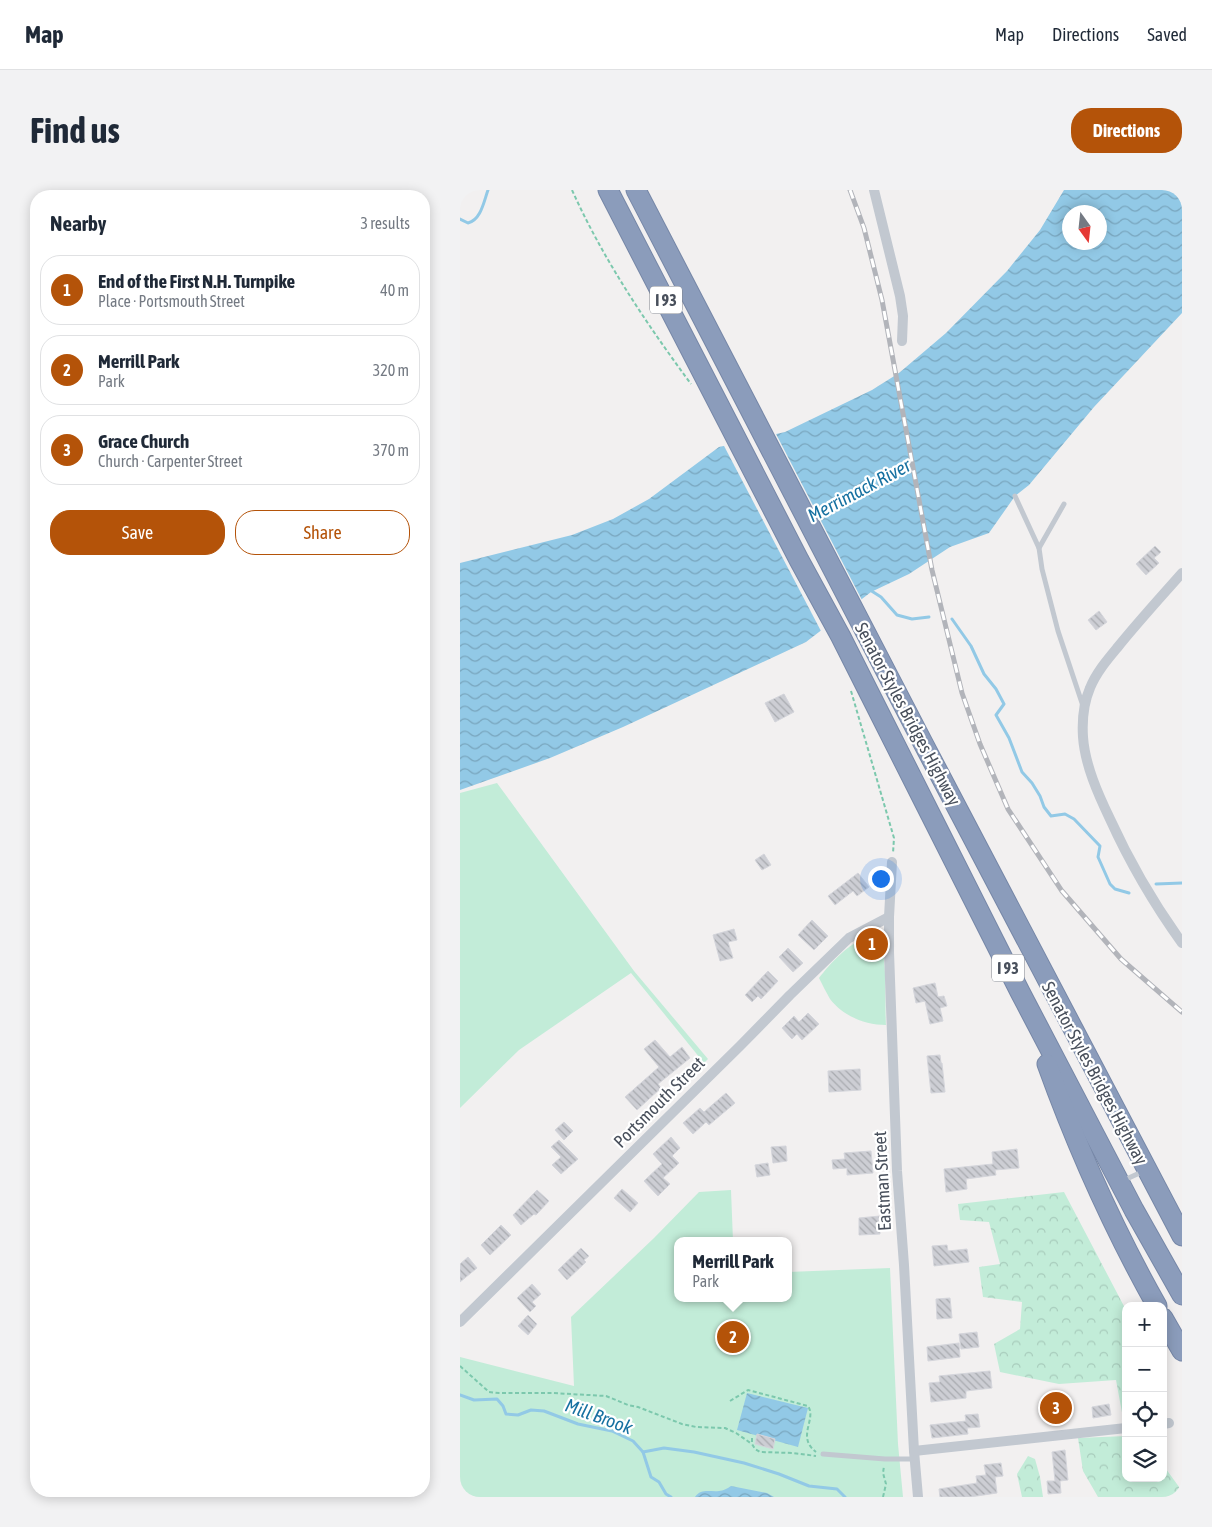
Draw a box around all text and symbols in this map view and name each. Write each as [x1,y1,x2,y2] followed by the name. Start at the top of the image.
[25,21,64,48] text: Map
[995,24,1024,45] text: Map
[1052,24,1119,45] text: Directions
[1147,24,1187,45] text: Saved
[1071,108,1182,153] button: Directions
[30,110,120,150] text: Find us
[1062,205,1107,250] north arrow
[50,211,106,235] text: Nearby
[360,214,410,232] text: 3 results
[98,270,295,292] text: End of the First N.H. Turnpike
[63,281,71,299] text: 1
[380,281,409,299] text: 40 m
[650,286,682,314] road number: I 93
[98,292,245,310] text: Place · Portsmouth Street
[98,350,179,372] text: Merrill Park
[63,361,71,379] text: 2
[373,361,409,379] text: 320 m
[98,372,125,390] text: Park
[98,430,189,452] text: Grace Church
[63,441,71,459] text: 3
[373,441,409,459] text: 370 m
[98,452,243,470] text: Church · Carpenter Street
[804,453,915,526] water label: Merrimack River
[50,510,225,555] button: Save
[235,510,410,555] button: Share
[851,619,965,809] street label: Senator Styles Bridges Highway
[868,866,894,892] your location
[856,925,888,963] pin: 1
[992,954,1024,981] road number: I 93
[1038,978,1152,1168] street label: Senator Styles Bridges Highway
[609,1052,709,1152] street label: Portsmouth Street
[869,1131,895,1231] street label: Eastman Street
[674,1237,792,1302] popup
[692,1250,774,1272] text: Merrill Park
[692,1272,719,1290] text: Park
[1122,1302,1167,1482] map controls
[1122,1302,1167,1347] button: +
[717,1318,749,1356] pin: 2
[1122,1347,1167,1392] button: −
[1040,1389,1072,1427] pin: 3
[1122,1392,1167,1437] button: locate
[562,1394,636,1439] water label: Mill Brook
[1122,1437,1167,1482] button: layers

